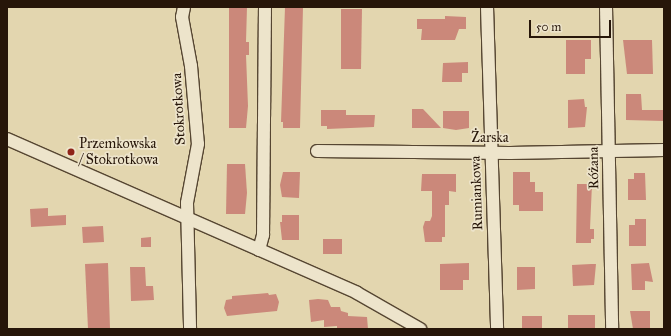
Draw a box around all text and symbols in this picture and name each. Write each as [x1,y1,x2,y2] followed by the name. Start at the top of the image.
[531,12,613,38] scale bar
[536,20,561,34] text: 50 m
[169,72,189,146] street label: Stokrotkowa
[471,130,509,146] street label: Żarska
[79,136,158,168] place label: Przemkowska / Stokrotkowa
[585,146,603,190] street label: Różana
[66,147,76,157] marker: Przemkowska / Stokrotkowa
[467,155,487,231] street label: Rumiankowa

